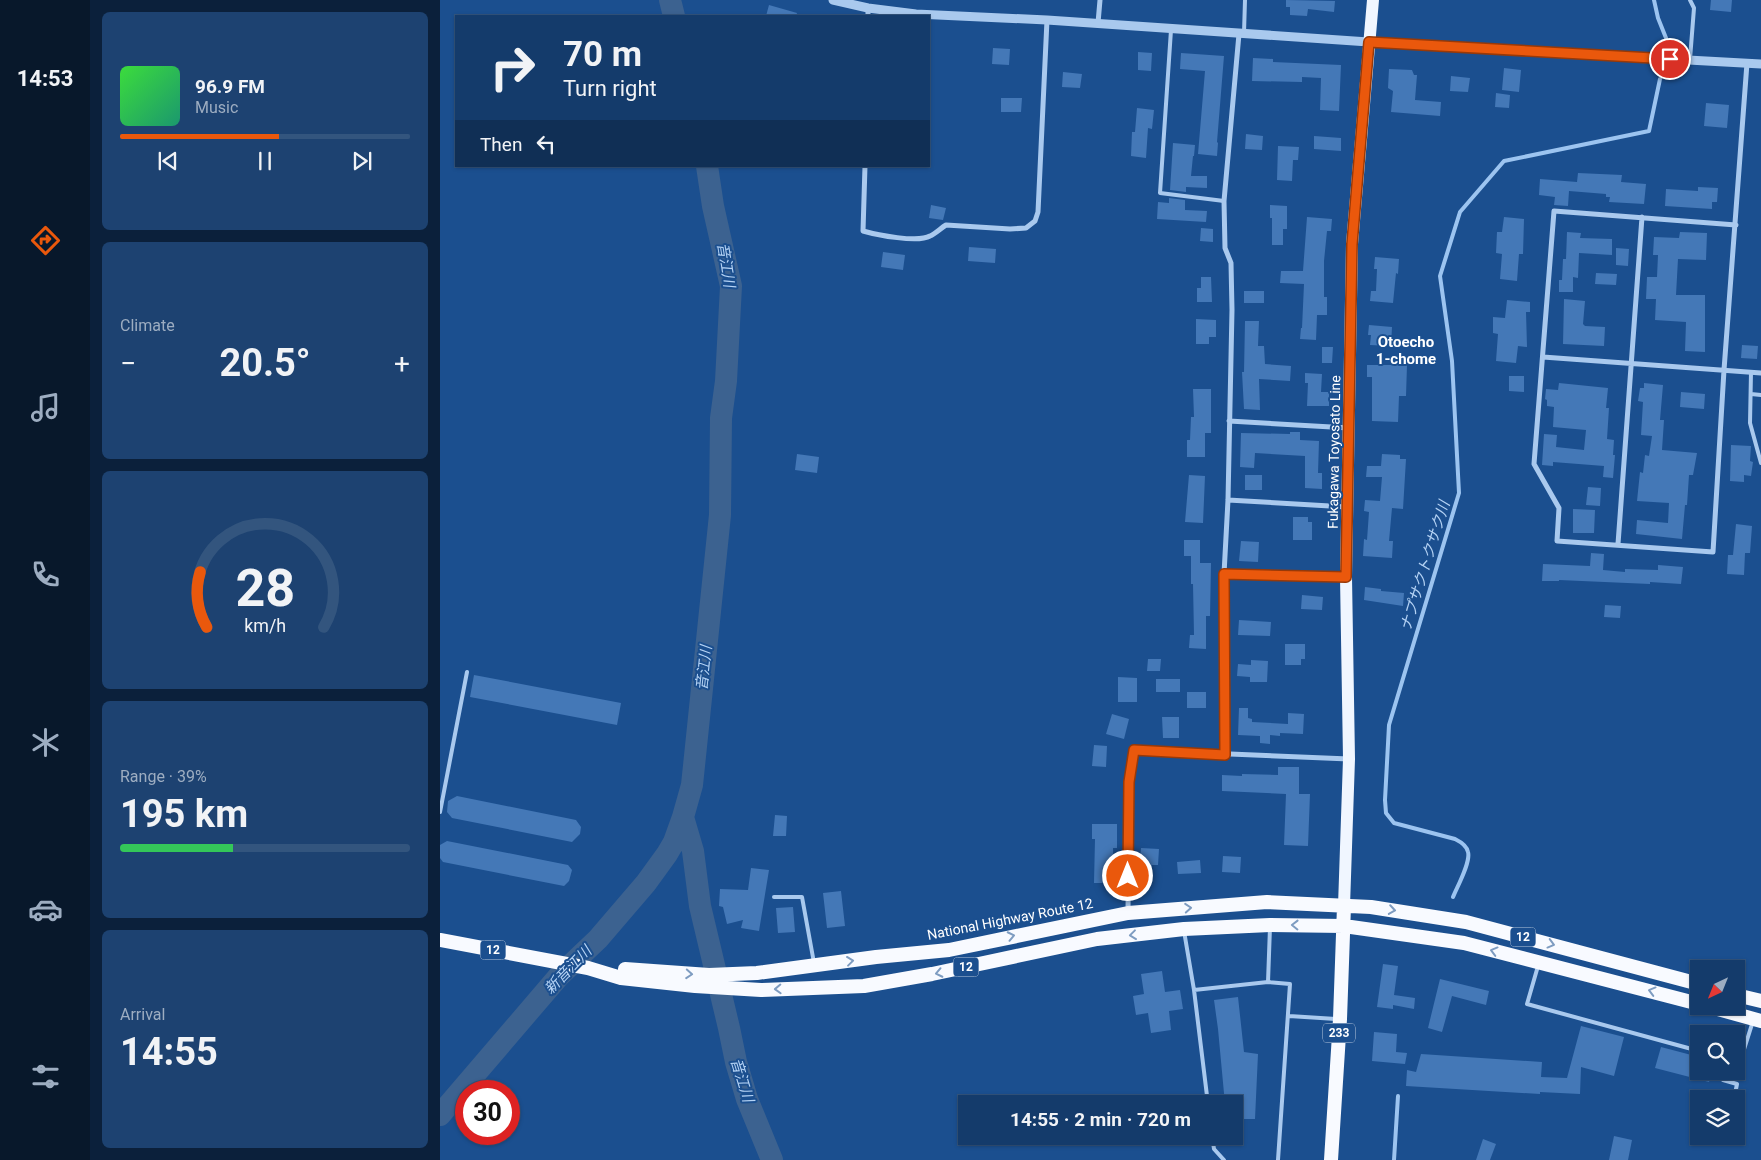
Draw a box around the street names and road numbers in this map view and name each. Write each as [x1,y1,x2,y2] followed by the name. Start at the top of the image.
[1325,375,1343,529] street label: Fukagawa Toyosato Line
[926,895,1094,943] street label: National Highway Route 12
[1510,928,1536,946] road number: 12
[480,940,506,960] road number: 12
[954,958,978,976] road number: 12
[1323,1024,1355,1042] road number: 233

